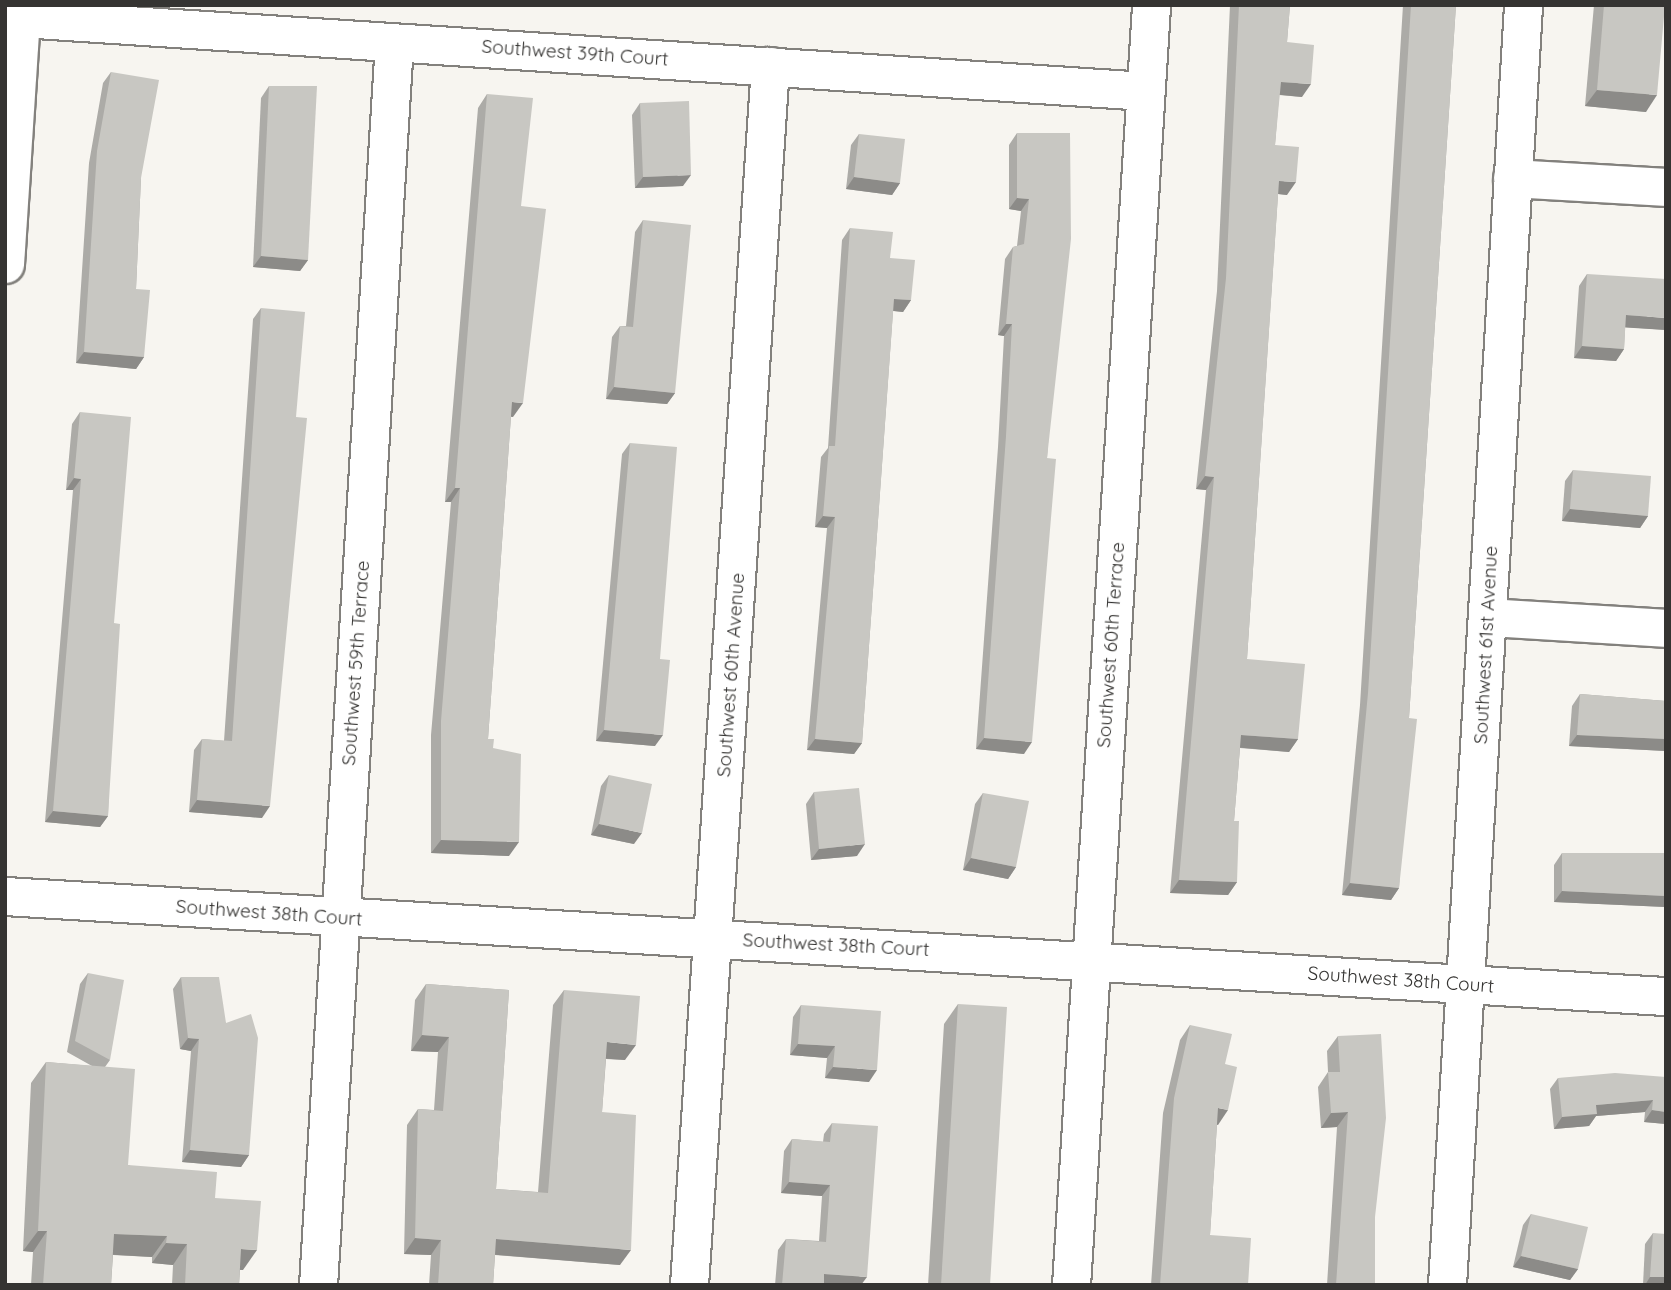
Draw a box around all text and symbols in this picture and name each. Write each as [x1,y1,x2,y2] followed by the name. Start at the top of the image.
[481,35,669,71] street label: Southwest 39th Court
[1092,541,1130,749] street label: Southwest 60th Terrace
[1469,545,1503,745] street label: Southwest 61st Avenue
[337,560,375,766] street label: Southwest 59th Terrace
[712,572,750,778] street label: Southwest 60th Avenue
[175,895,363,931] street label: Southwest 38th Court
[742,929,930,961] street label: Southwest 38th Court
[1307,962,1495,998] street label: Southwest 38th Court

